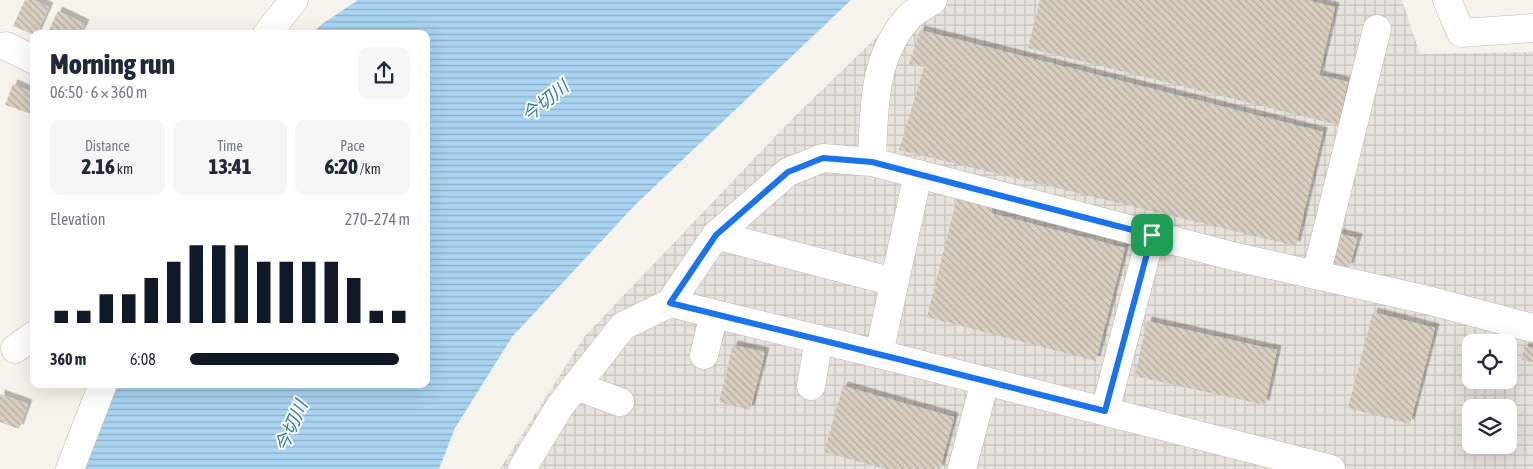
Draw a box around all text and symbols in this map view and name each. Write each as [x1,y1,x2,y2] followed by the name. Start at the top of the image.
[358,47,410,99] button: share
[50,48,175,80] text: Morning run
[517,75,574,126] water label: 今切川
[50,83,147,101] text: 06:50 · 6 × 360 m
[85,138,130,154] text: Distance
[217,138,243,154] text: Time
[340,138,365,154] text: Pace
[82,154,115,178] text: 2.16
[208,154,252,178] text: 13:41
[325,154,358,178] text: 6:20
[115,161,133,177] text: km
[358,161,381,177] text: /km
[50,210,105,228] text: Elevation
[345,210,410,228] text: 270–274 m
[1131,214,1173,256] pin
[1138,221,1166,249] icon: arrive
[1462,334,1517,454] map controls
[1462,334,1517,389] button: locate
[50,350,86,368] text: 360 m
[130,350,156,368] text: 6:08
[270,395,312,455] water label: 今切川
[1462,399,1517,454] button: layers

